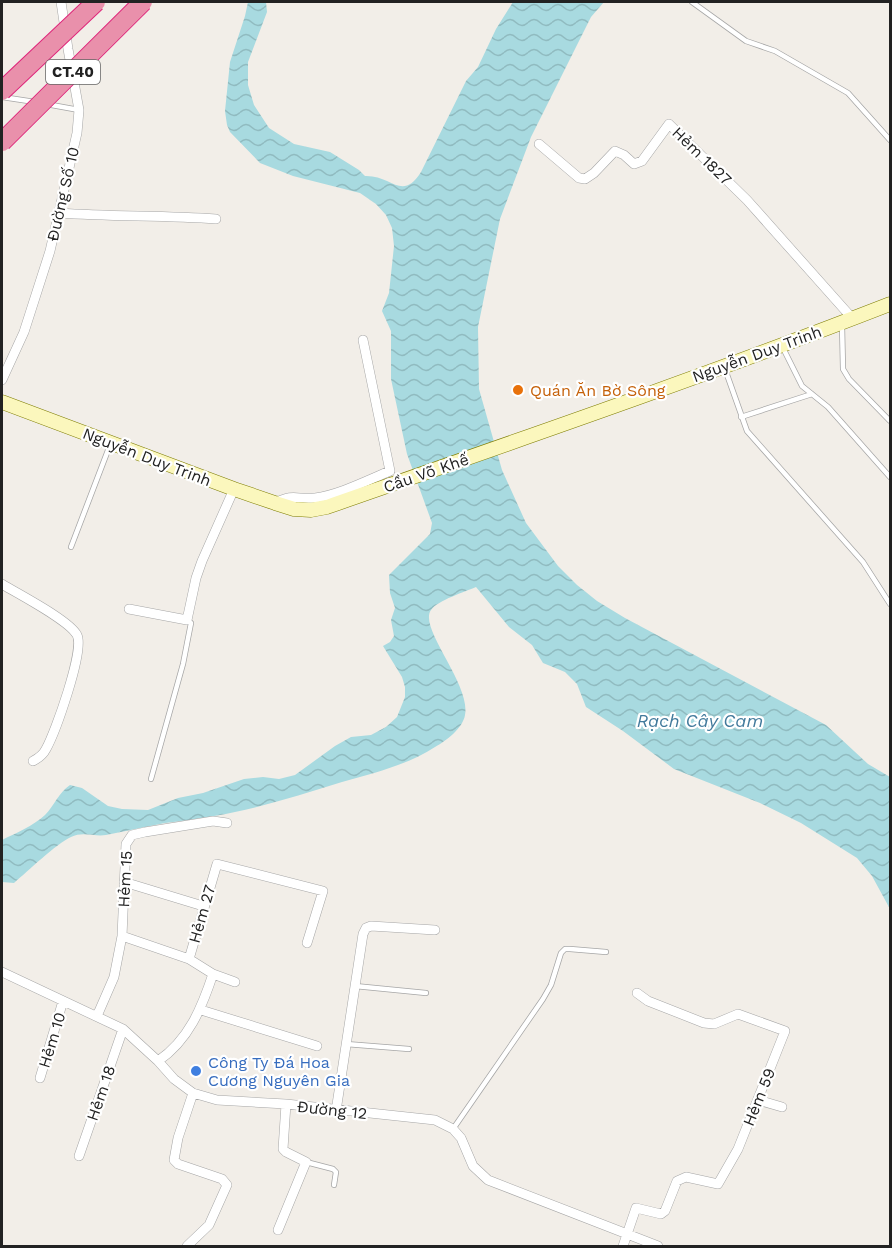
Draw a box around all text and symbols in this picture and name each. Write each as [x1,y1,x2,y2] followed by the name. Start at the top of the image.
[46,60,100,84] road number: CT.40
[668,123,736,189] street label: Hẻm 1827
[43,145,83,243] street label: Đường Số 10
[690,322,824,386] street label: Nguyễn Duy Trinh
[530,381,666,400] place label: Quán Ăn Bờ Sông
[511,383,525,397] marker: Quán Ăn Bờ Sông
[80,424,214,490] street label: Nguyễn Duy Trinh
[381,450,471,496] street label: Cầu Võ Khế
[637,710,763,731] water label: Rạch Cây Cam
[114,850,136,908] street label: Hẻm 15
[185,883,219,945] street label: Hẻm 27
[35,1010,69,1070] street label: Hẻm 10
[208,1053,350,1090] place label: Công Ty Đá Hoa Cương Nguyên Gia
[83,1063,119,1123] street label: Hẻm 18
[189,1064,203,1078] marker: Công Ty Đá Hoa Cương Nguyên Gia
[739,1065,779,1129] street label: Hẻm 59
[296,1097,368,1123] street label: Đường 12

